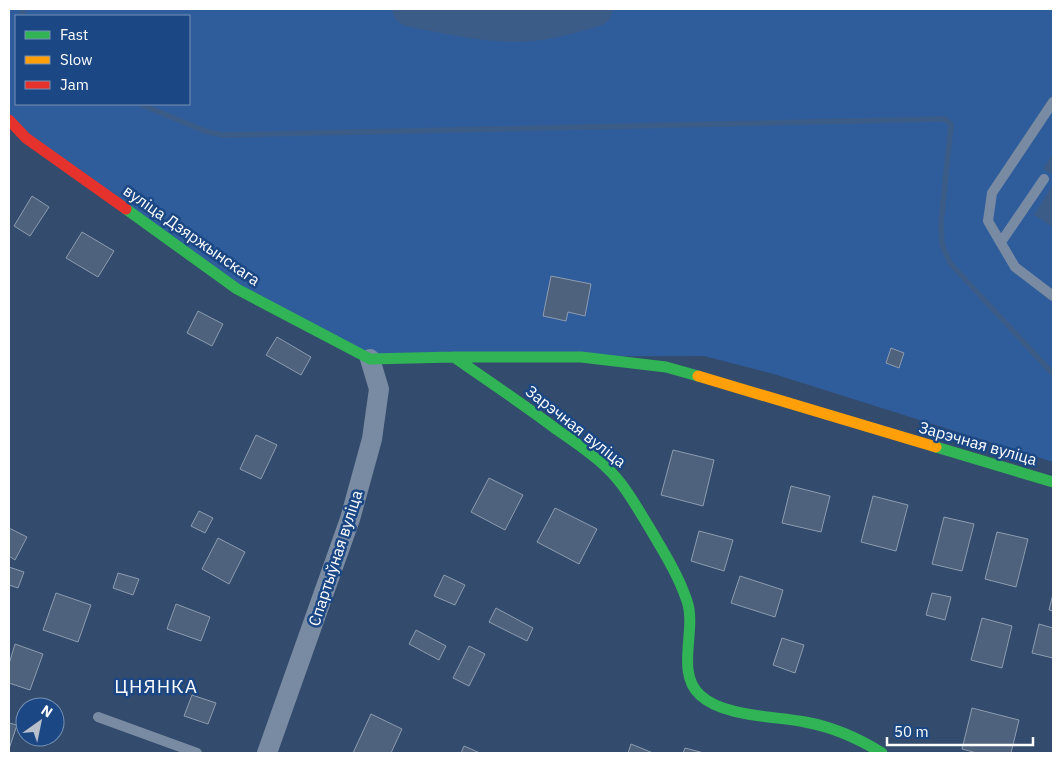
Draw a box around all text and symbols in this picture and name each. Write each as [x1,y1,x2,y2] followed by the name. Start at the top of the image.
[15,15,190,105] legend
[60,25,88,44] text: Fast
[60,50,93,69] text: Slow
[60,75,89,94] text: Jam
[120,180,265,290] street label: вуліца Дзяржынскага
[522,381,631,472] street label: Зарэчная вуліца
[917,417,1040,470] street label: Зарэчная вуліца
[304,487,367,629] street label: Спартыўная вуліца
[114,674,198,698] district label: ЦНЯНКА
[15,697,65,747] north arrow
[38,701,56,721] text: N
[887,714,1033,746] scale bar
[894,722,929,741] text: 50 m

